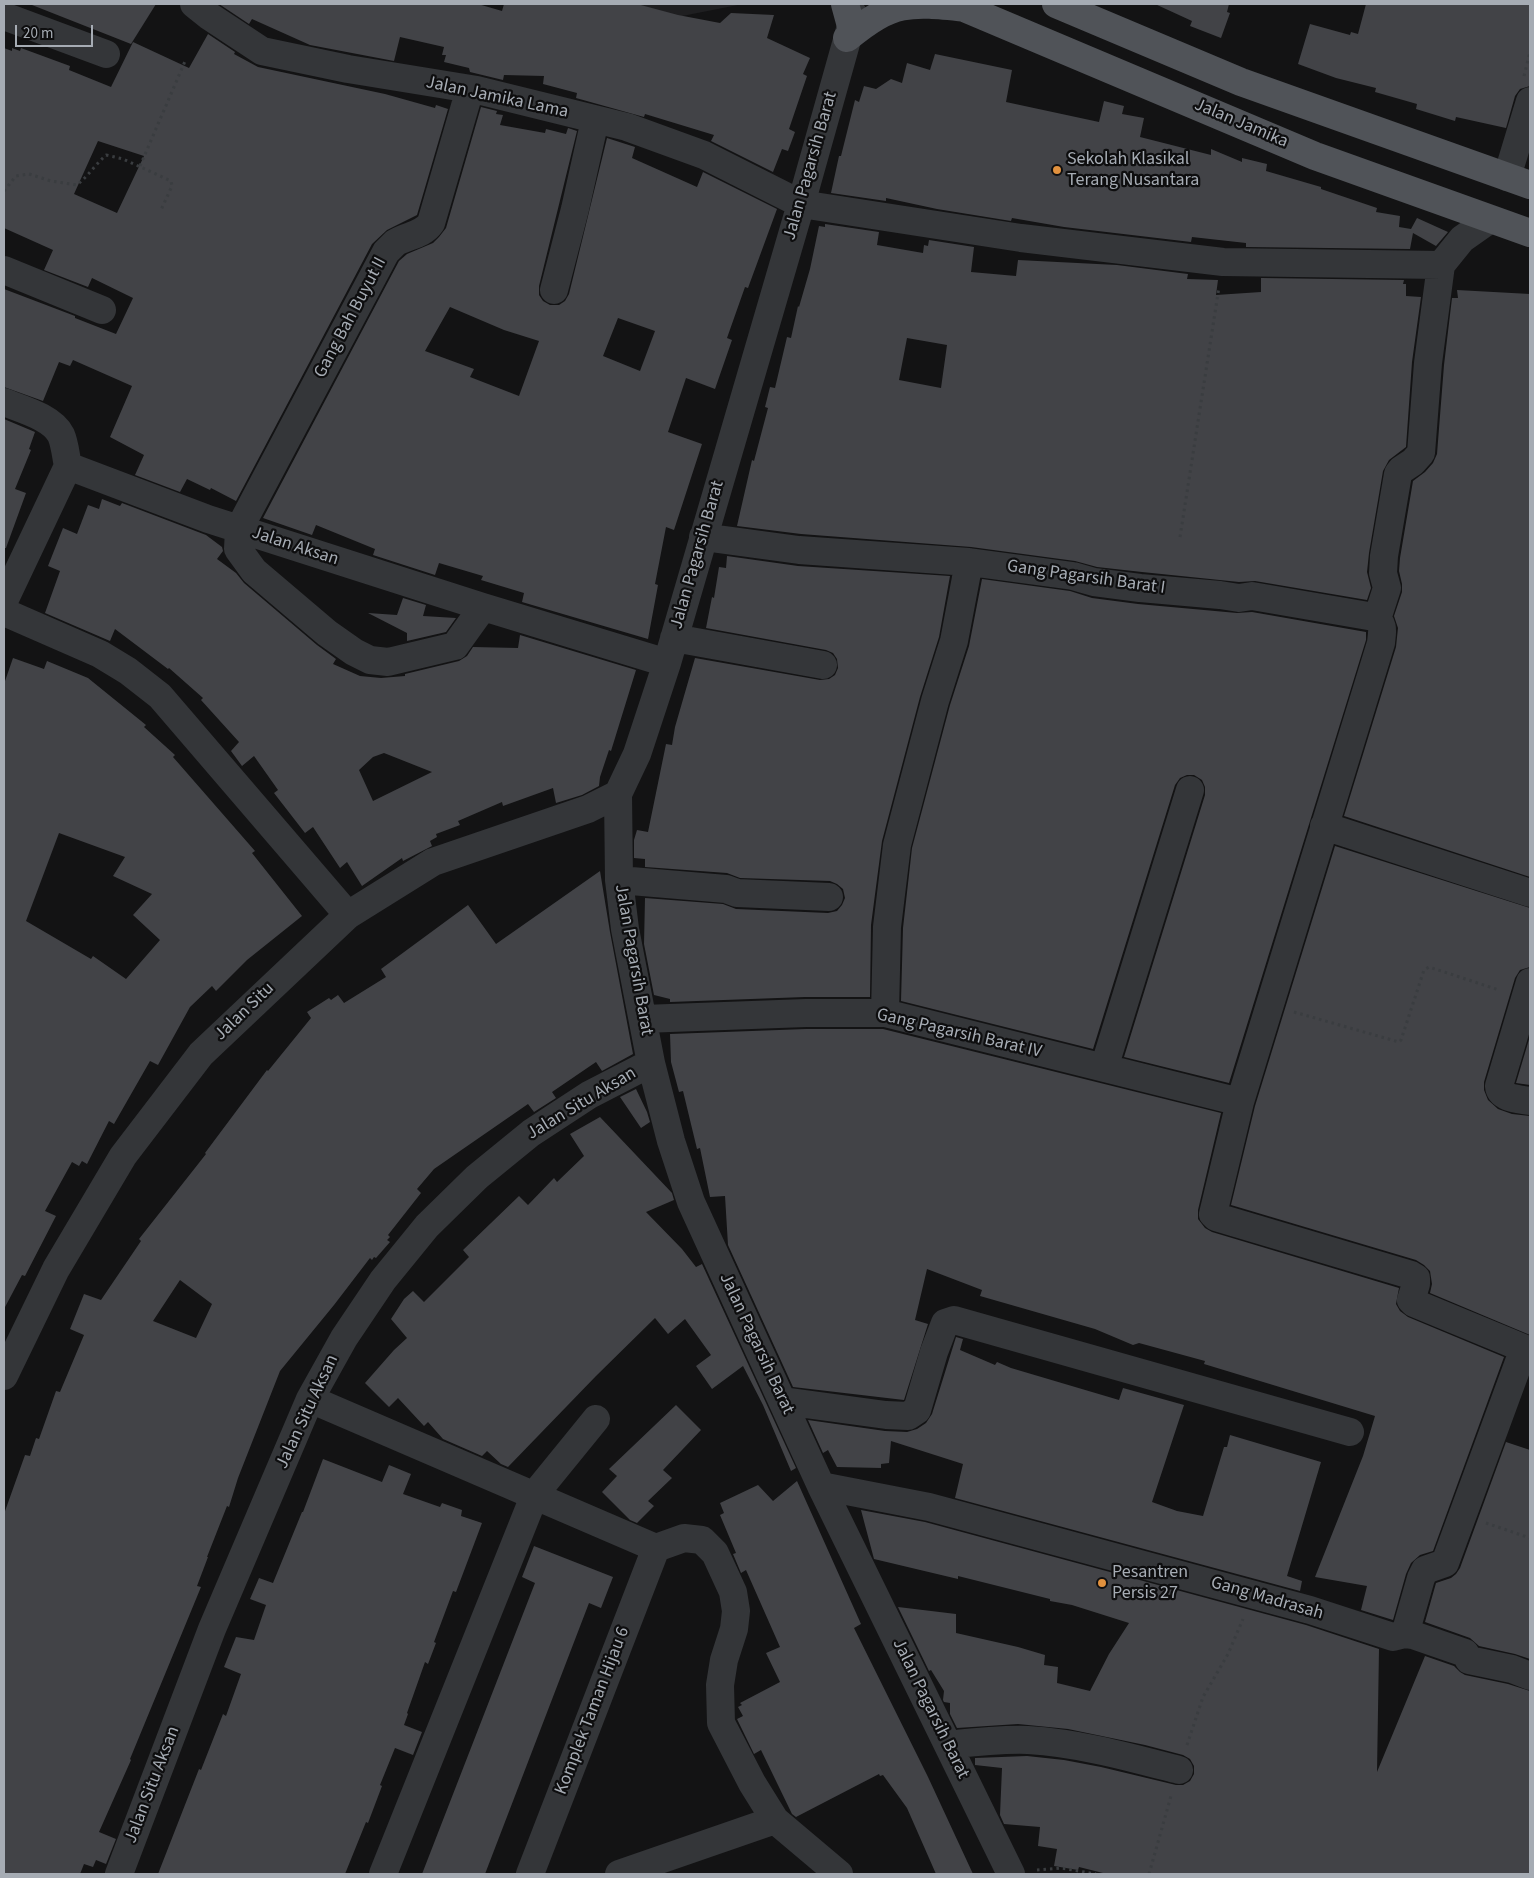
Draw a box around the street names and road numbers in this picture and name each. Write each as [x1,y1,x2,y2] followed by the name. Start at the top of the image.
[424,72,570,124] street label: Jalan Jamika Lama
[780,89,842,243] street label: Jalan Pagarsih Barat
[1191,95,1291,153] street label: Jalan Jamika
[310,254,392,382] street label: Gang Bah Buyut II
[667,478,729,632] street label: Jalan Pagarsih Barat
[249,523,341,571] street label: Jalan Aksan
[1006,556,1166,600] street label: Gang Pagarsih Barat I
[609,883,657,1037] street label: Jalan Pagarsih Barat
[211,978,279,1046] street label: Jalan Situ
[874,1005,1044,1063] street label: Gang Pagarsih Barat IV
[524,1063,640,1145] street label: Jalan Situ Aksan
[714,1270,798,1418] street label: Jalan Pagarsih Barat
[272,1351,344,1473] street label: Jalan Situ Aksan
[1208,1573,1326,1625] street label: Gang Madrasah
[551,1624,635,1798] street label: Komplek Taman Hijau 6
[887,1635,973,1783] street label: Jalan Pagarsih Barat
[121,1723,185,1847] street label: Jalan Situ Aksan

